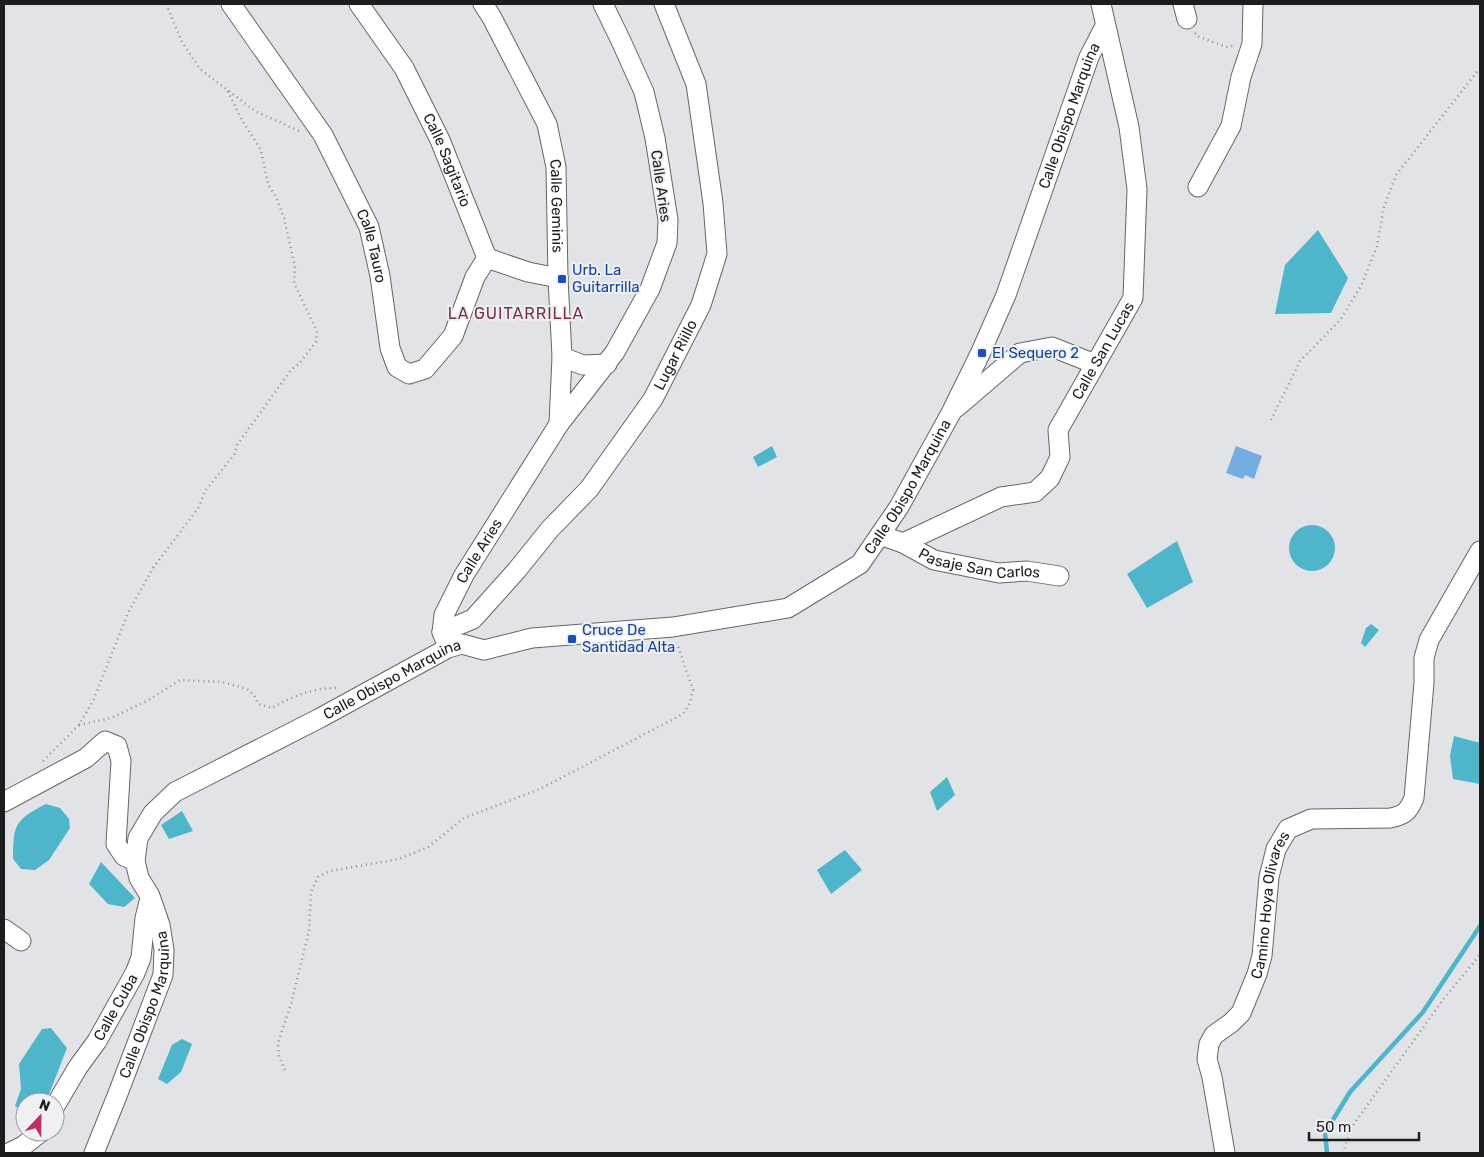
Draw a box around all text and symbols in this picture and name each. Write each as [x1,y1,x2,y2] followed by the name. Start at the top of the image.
[1035,39,1104,191] street label: Calle Obispo Marquina
[419,110,475,210] street label: Calle Sagitario
[647,149,675,224] street label: Calle Aries
[546,157,567,253] street label: Calle Geminis
[352,206,390,284] street label: Calle Tauro
[572,261,640,296] place label: Urb. La Guitarrilla
[556,273,568,285] marker: Urb. La Guitarrilla
[1068,298,1138,403] street label: Calle San Lucas
[448,304,584,323] district label: LA GUITARRILLA
[650,317,701,393] street label: Lugar Riillo
[992,344,1079,362] place label: El Sequero 2
[976,347,988,359] marker: El Sequero 2
[860,416,955,558] street label: Calle Obispo Marquina
[452,515,506,586] street label: Calle Aries
[915,544,1042,582] street label: Pasaje San Carlos
[582,621,675,656] place label: Cruce De Santidad Alta
[566,633,578,645] marker: Cruce De Santidad Alta
[320,636,463,724] street label: Calle Obispo Marquina
[1247,827,1294,981] street label: Camino Hoya Olivares
[116,930,173,1081] street label: Calle Obispo Marquina
[90,971,142,1044] street label: Calle Cuba
[15,1092,65,1142] north arrow
[37,1096,53,1115] text: N
[1309,1110,1419,1142] scale bar
[1316,1118,1351,1136] text: 50 m

